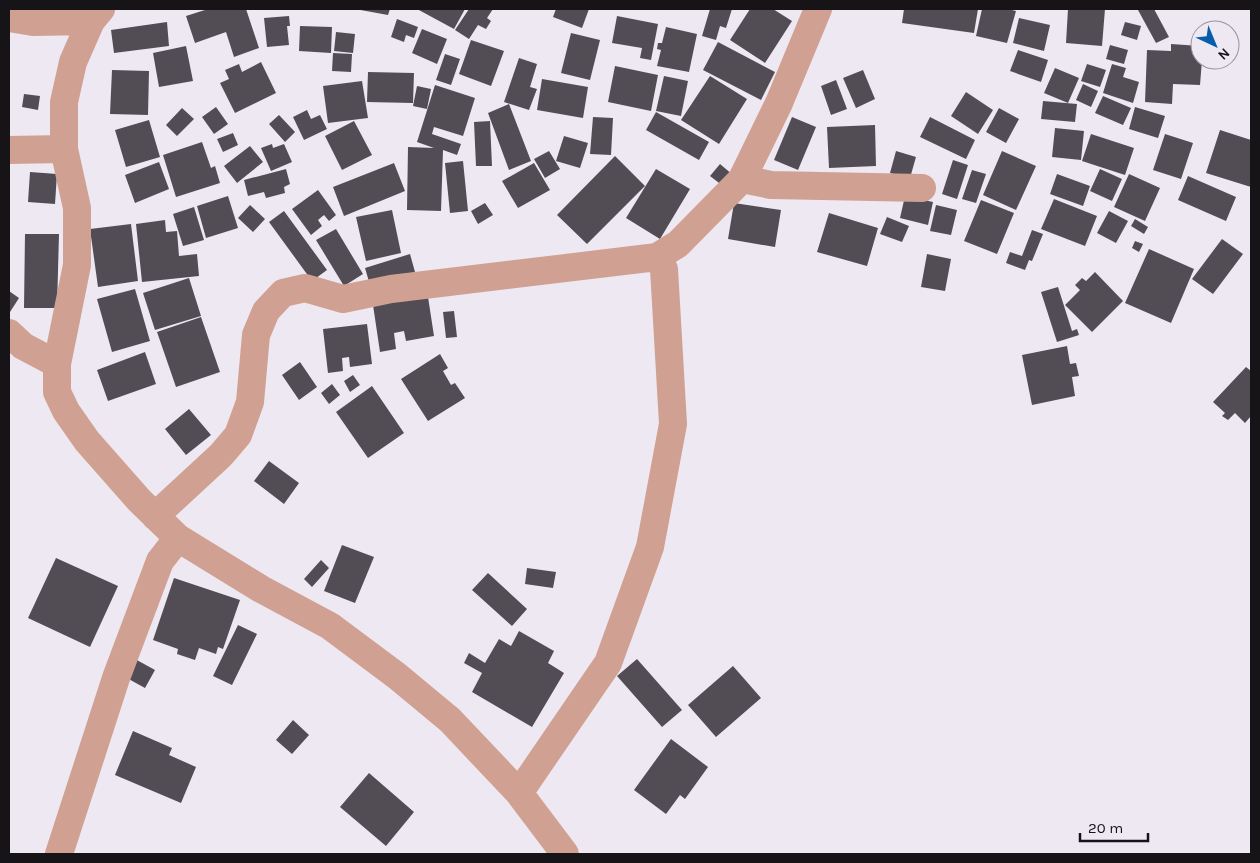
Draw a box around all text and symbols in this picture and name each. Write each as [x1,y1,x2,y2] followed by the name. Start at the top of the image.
[1190,20,1240,70] north arrow
[1214,44,1233,64] text: N
[1080,810,1148,842] scale bar
[1088,819,1123,837] text: 20 m

